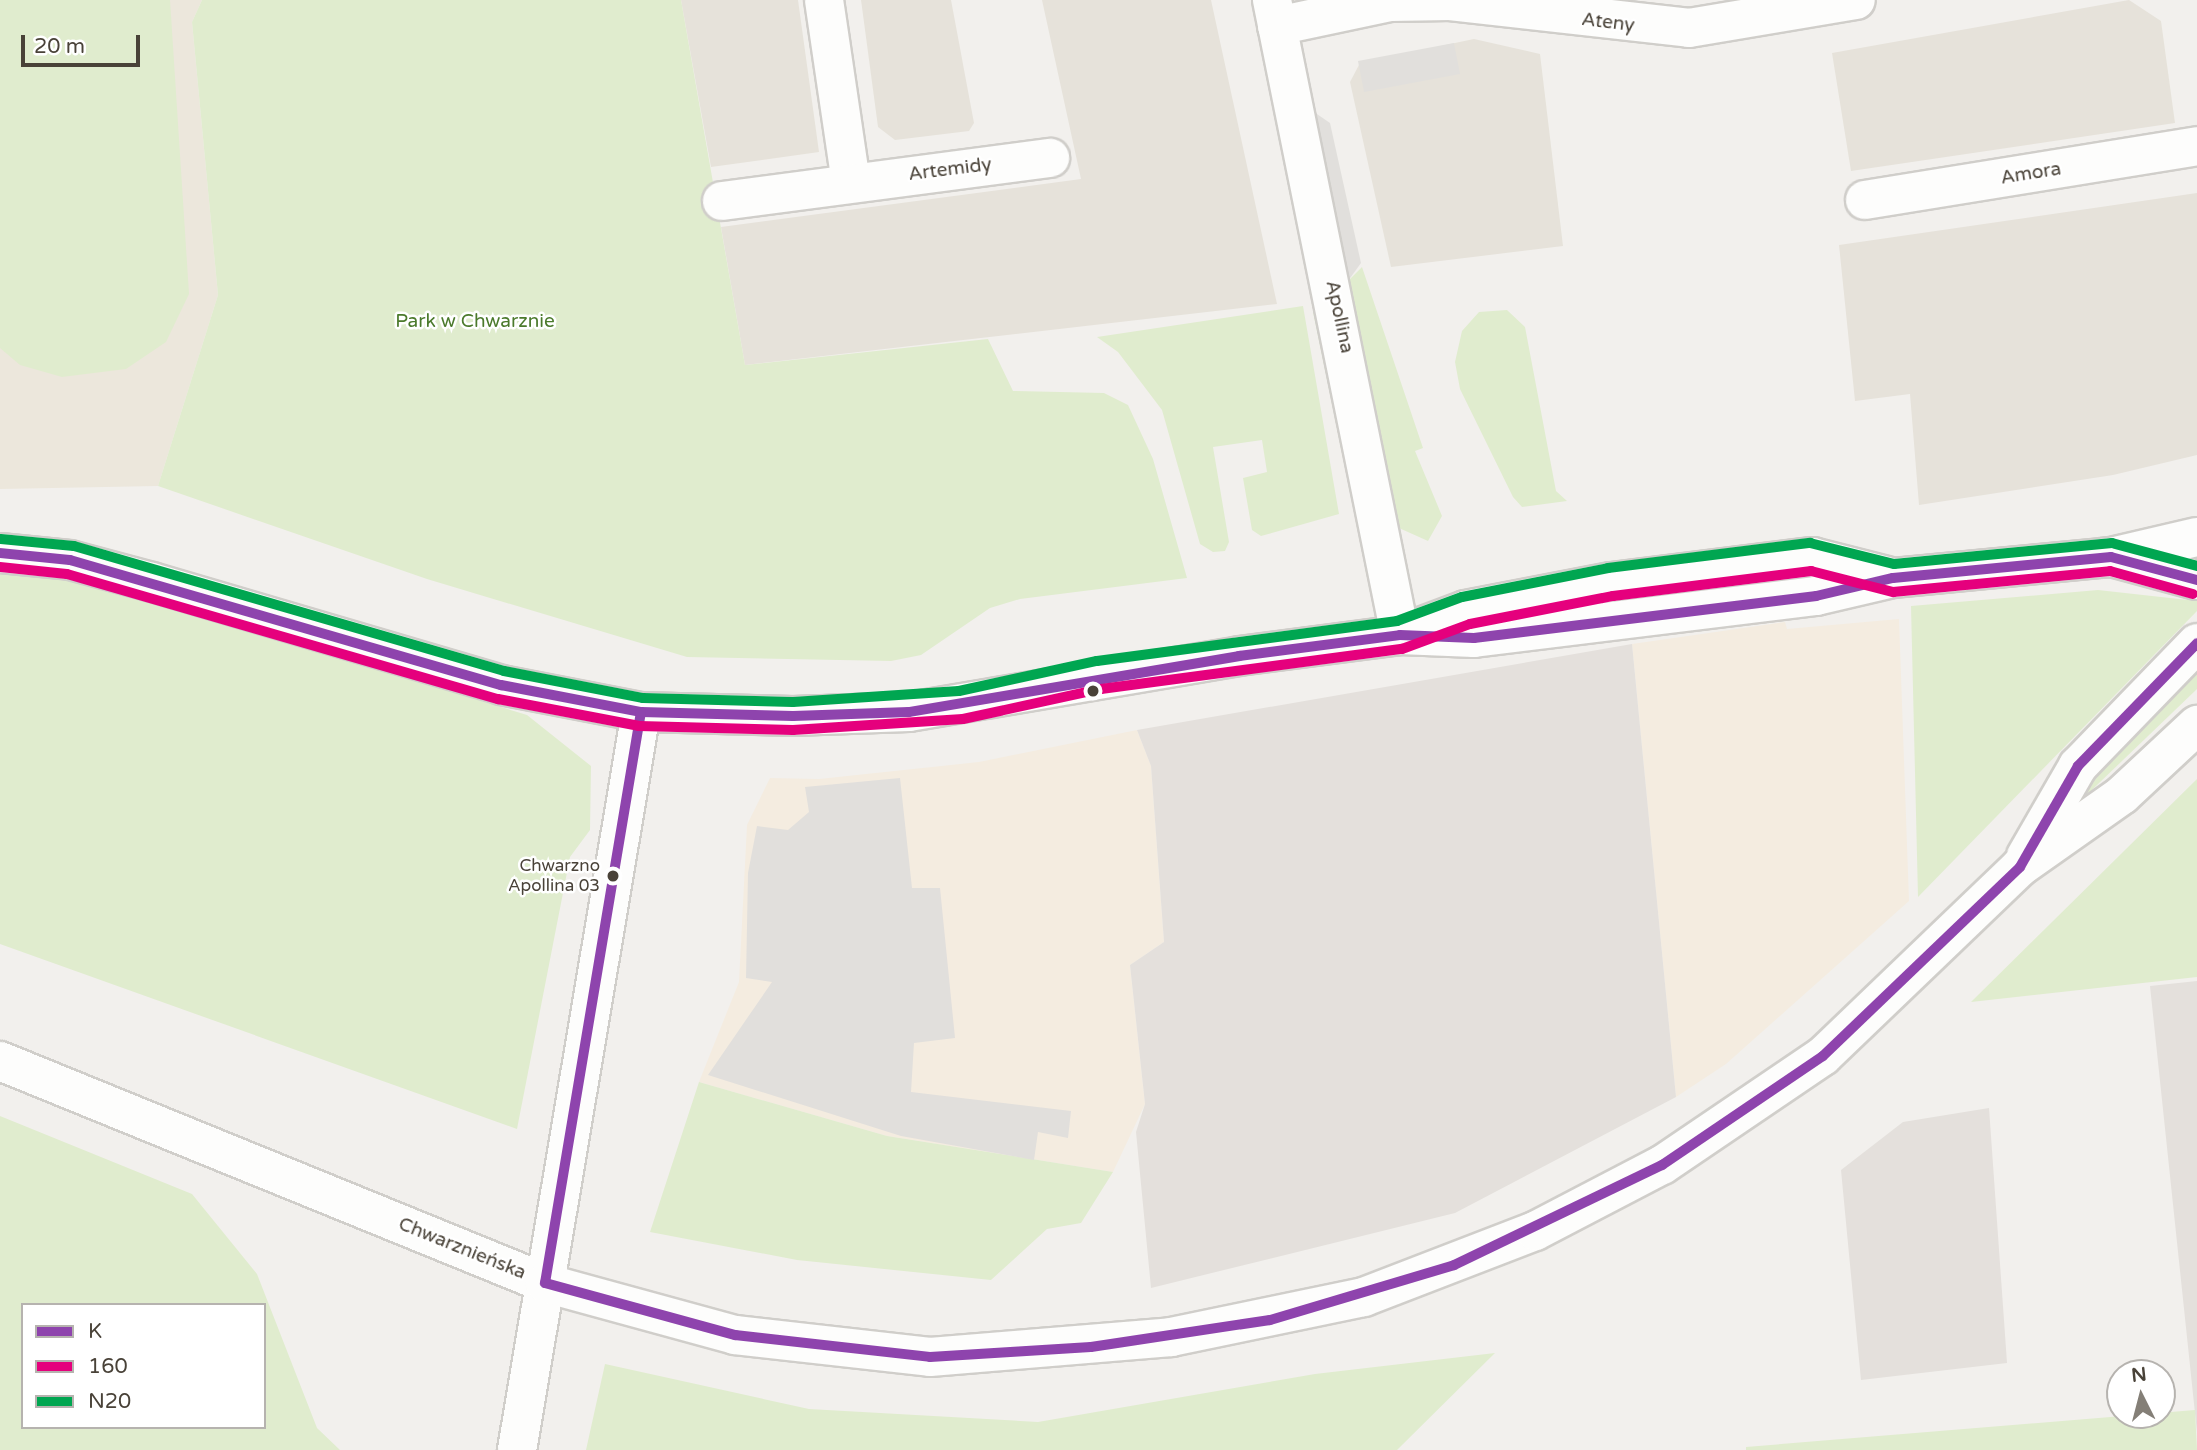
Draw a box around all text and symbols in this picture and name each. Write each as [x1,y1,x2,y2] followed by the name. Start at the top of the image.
[1580,8,1636,38] street label: Ateny
[24,21,144,65] scale bar
[34,34,85,59] text: 20 m
[907,154,993,186] street label: Artemidy
[1999,158,2063,190] street label: Amora
[1320,278,1358,356] street label: Apollina
[395,311,555,333] park label: Park w Chwarznie
[1086,684,1100,698] unlabelled marker
[508,856,600,896] place label: Chwarzno Apollina 03
[606,869,620,883] marker: Chwarzno Apollina 03
[395,1213,529,1285] street label: Chwarznieńska
[21,1303,266,1429] legend
[88,1319,102,1344] text: K
[88,1354,128,1379] text: 160
[2106,1359,2176,1429] north arrow
[2130,1363,2148,1387] text: N
[88,1389,131,1414] text: N20

